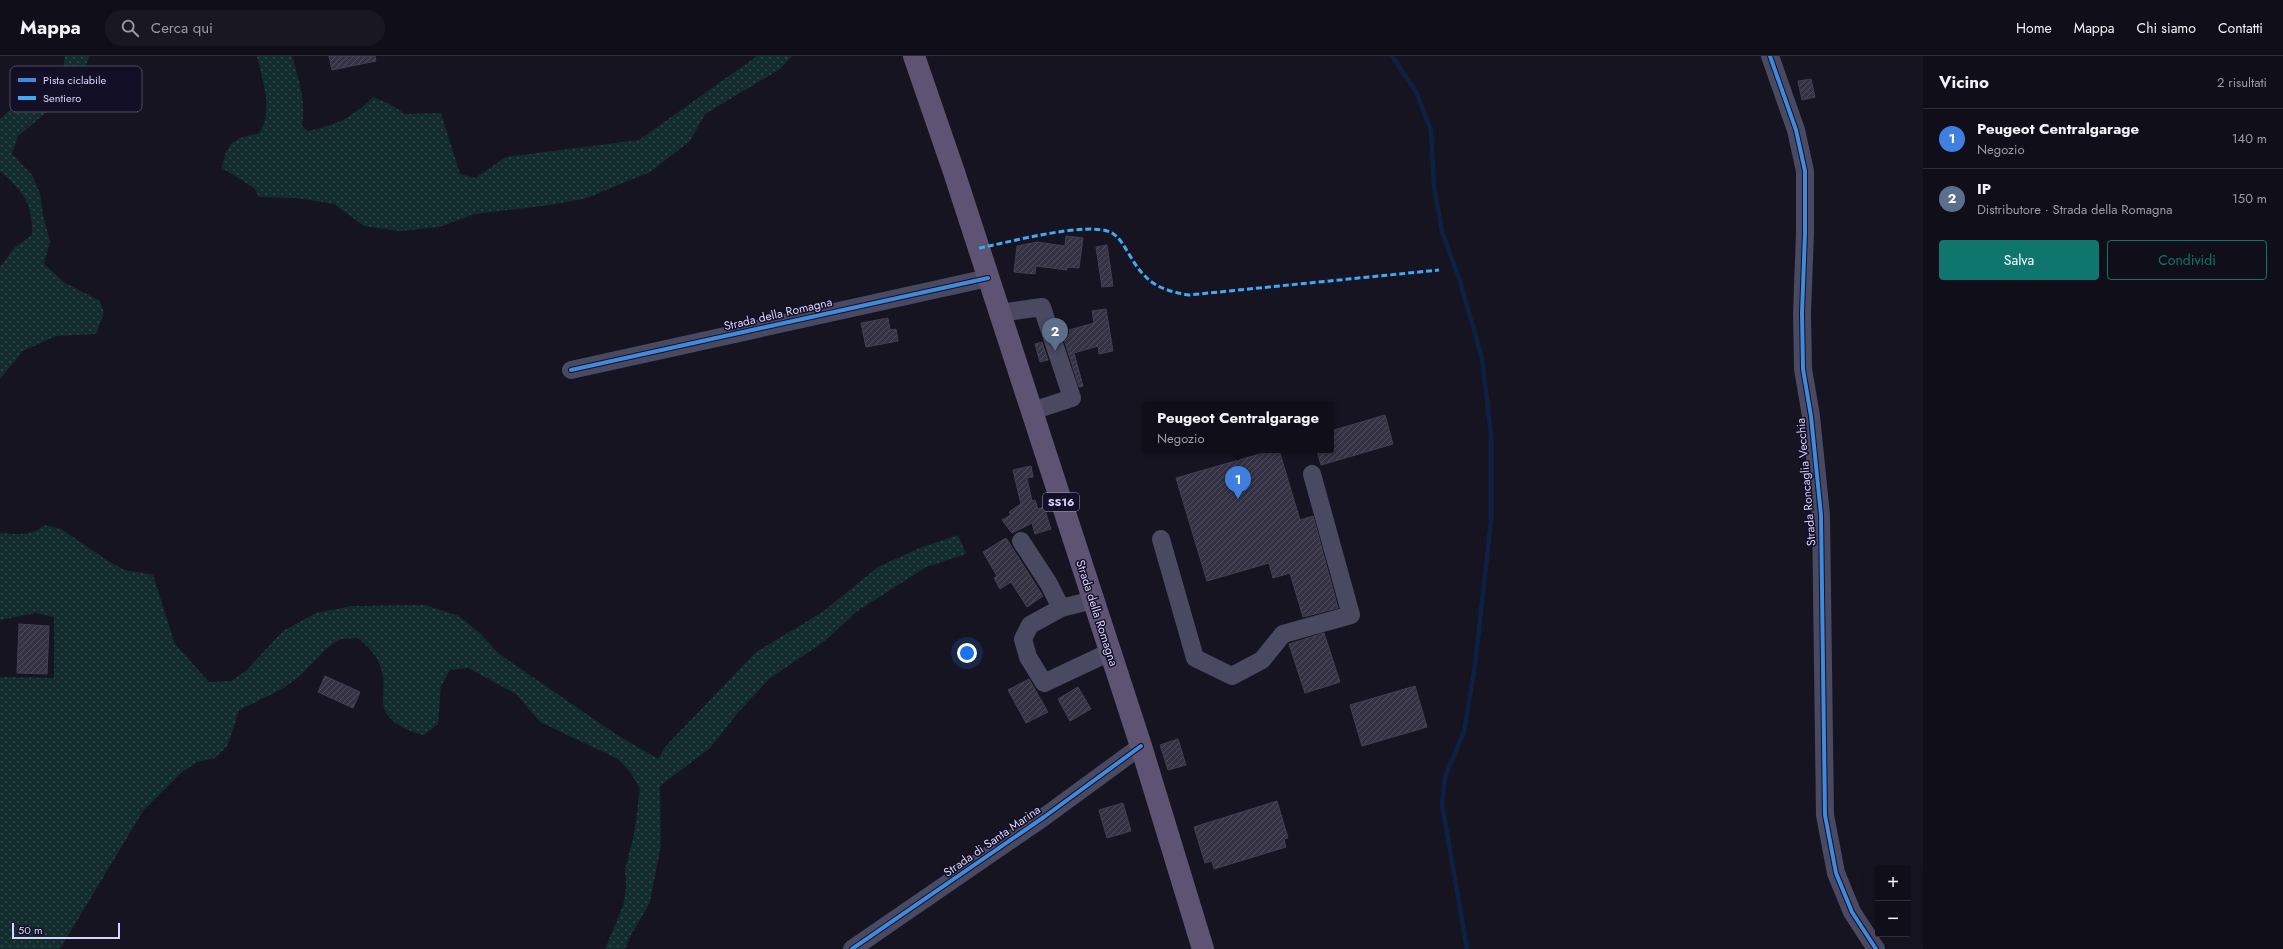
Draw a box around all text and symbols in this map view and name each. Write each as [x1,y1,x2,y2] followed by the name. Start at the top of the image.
[105,10,385,46] search box
[20,14,81,41] text: Mappa
[119,17,141,39] icon: search
[151,17,213,39] text: Cerca qui
[2016,18,2052,38] text: Home
[2074,18,2115,38] text: Mappa
[2137,18,2196,38] text: Chi siamo
[2218,18,2263,38] text: Contatti
[10,66,142,112] legend
[1939,70,1989,94] text: Vicino
[43,72,106,88] text: Pista ciclabile
[2217,73,2267,92] text: 2 risultati
[43,90,81,106] text: Sentiero
[1977,118,2139,140] text: Peugeot Centralgarage
[1949,129,1955,148] text: 1
[2232,129,2267,148] text: 140 m
[1977,140,2025,159] text: Negozio
[1977,178,1991,200] text: IP
[1948,189,1956,208] text: 2
[2232,189,2267,208] text: 150 m
[1977,200,2173,219] text: Distributore · Strada della Romagna
[1939,240,2099,280] button: Salva
[2107,240,2267,280] button: Condividi
[722,293,834,335] street label: Strada della Romagna
[1042,318,1068,351] pin: 2
[1142,401,1334,453] popup
[1157,407,1319,429] text: Peugeot Centralgarage
[1791,417,1821,547] street label: Strada Roncaglia Vecchia
[1157,429,1205,448] text: Negozio
[1225,466,1251,499] pin: 1
[1043,493,1079,511] road number: SS16
[1071,558,1123,669] street label: Strada della Romagna
[957,643,977,663] your location
[940,801,1044,881] street label: Strada di Santa Marina
[1875,865,1911,937] map controls
[1875,865,1911,901] button: +
[1875,901,1911,937] button: −
[12,921,120,940] scale bar
[18,922,43,938] text: 50 m

